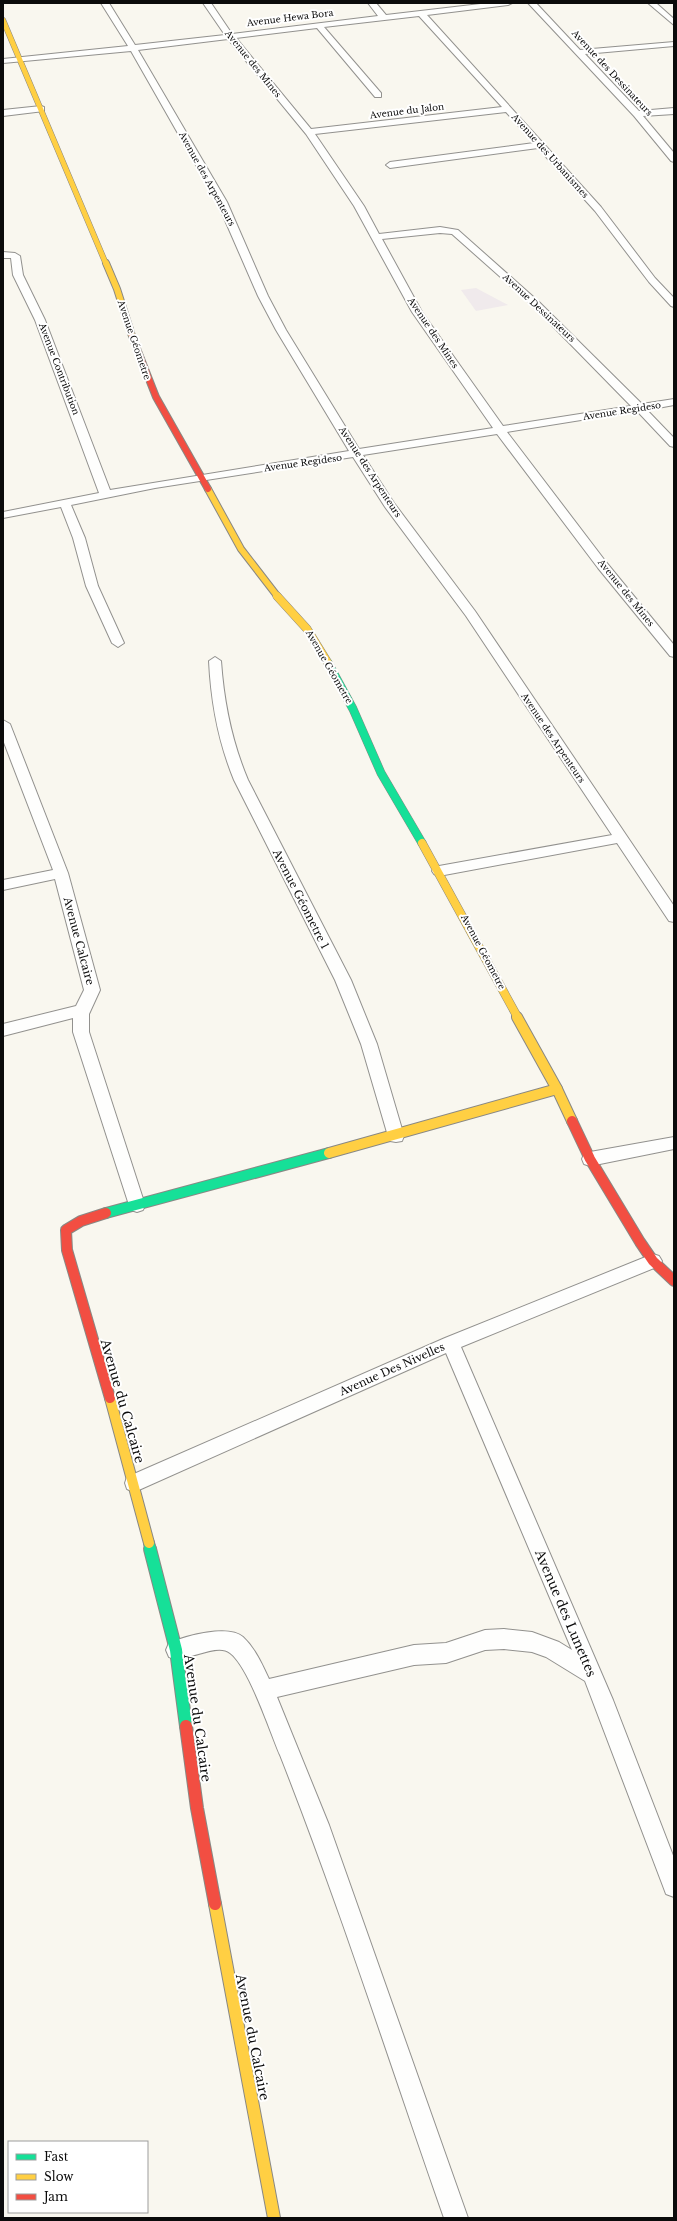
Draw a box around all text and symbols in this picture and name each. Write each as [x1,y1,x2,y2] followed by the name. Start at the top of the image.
[245,7,334,28] street label: Avenue Hewa Bora
[222,27,284,99] street label: Avenue des Mines
[569,27,655,118] street label: Avenue des Dessinateurs
[368,100,445,121] street label: Avenue du Jalon
[509,111,591,200] street label: Avenue des Urbanismes
[176,129,238,228] street label: Avenue des Arpenteurs
[500,270,578,344] street label: Avenue Dessinateurs
[405,294,461,370] street label: Avenue des Mines
[115,298,153,381] street label: Avenue Géometre
[37,320,82,416] street label: Avenue Contribution
[581,399,662,422] street label: Avenue Regideso
[336,423,404,519] street label: Avenue des Arpenteurs
[262,452,343,474] street label: Avenue Regideso
[595,556,657,628] street label: Avenue des Mines
[303,627,355,706] street label: Avenue Géometre
[519,690,588,785] street label: Avenue des Arpenteurs
[269,846,332,951] street label: Avenue Géometre 1
[60,894,98,987] street label: Avenue Calcaire
[459,912,508,991] street label: Avenue Géometre
[96,1336,148,1465] street label: Avenue du Calcaire
[336,1339,447,1399] street label: Avenue Des Nivelles
[531,1546,600,1680] street label: Avenue des Lunettes
[180,1652,215,1783] street label: Avenue du Calcaire
[232,1971,273,2102] street label: Avenue du Calcaire
[8,2141,148,2213] legend
[44,2149,69,2164] text: Fast
[44,2169,74,2184] text: Slow
[42,2189,68,2204] text: Jam

